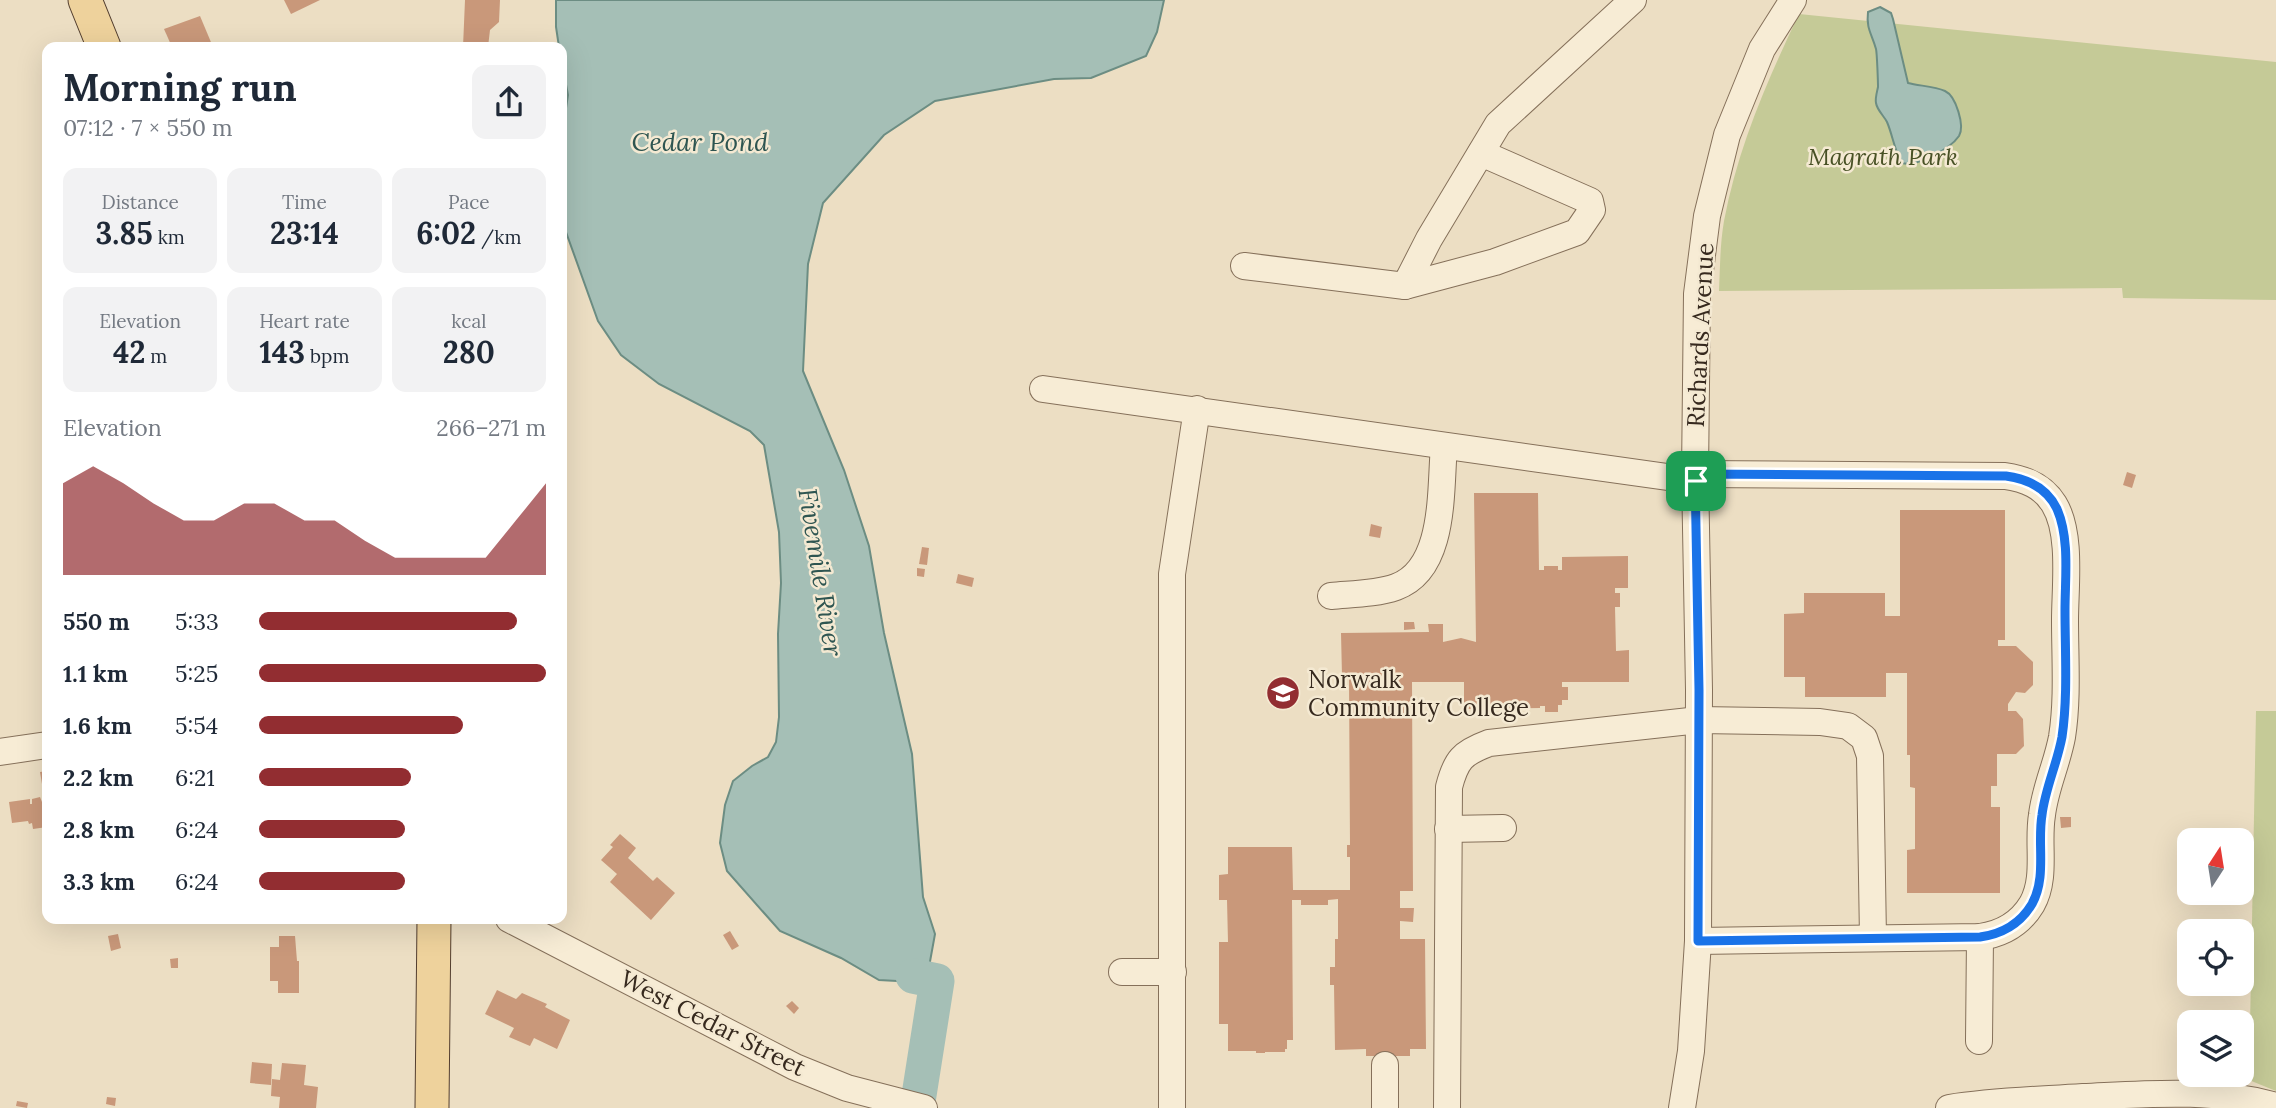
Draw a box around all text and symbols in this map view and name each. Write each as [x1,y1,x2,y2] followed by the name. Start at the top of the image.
[63,63,297,111] text: Morning run
[472,65,546,139] button: share
[63,113,233,142] text: 07:12 · 7 × 550 m
[632,125,769,158] water label: Cedar Pond
[1808,141,1958,172] park label: Magrath Park
[102,190,179,214] text: Distance
[282,190,327,214] text: Time
[448,190,490,214] text: Pace
[95,214,153,252] text: 3.85
[270,214,339,252] text: 23:14
[416,214,476,252] text: 6:02
[153,225,185,249] text: km
[476,225,521,249] text: /km
[1680,242,1720,428] street label: Richards Avenue
[99,309,181,333] text: Elevation
[259,309,350,333] text: Heart rate
[451,309,486,333] text: kcal
[113,333,145,371] text: 42
[260,333,305,371] text: 143
[443,333,495,371] text: 280
[145,344,167,368] text: m
[305,344,349,368] text: bpm
[63,413,162,442] text: Elevation
[436,413,546,442] text: 266–271 m
[1666,451,1726,511] pin
[1677,462,1715,500] icon: arrive
[791,486,851,659] water label: Fivemile River
[63,607,130,636] text: 550 m
[175,607,219,636] text: 5:33
[63,659,128,688] text: 1.1 km
[175,659,218,688] text: 5:25
[1308,664,1529,723] place label: Norwalk Community College
[1264,674,1302,712] school or university icon: Norwalk Community College
[63,711,132,740] text: 1.6 km
[175,711,218,740] text: 5:54
[63,763,134,792] text: 2.2 km
[175,763,215,792] text: 6:21
[63,815,135,844] text: 2.8 km
[175,815,218,844] text: 6:24
[2177,828,2254,905] north arrow
[2177,828,2254,1087] map controls
[63,867,135,896] text: 3.3 km
[175,867,218,896] text: 6:24
[2177,919,2254,996] button: locate
[615,963,811,1083] street label: West Cedar Street
[2177,1010,2254,1087] button: layers

